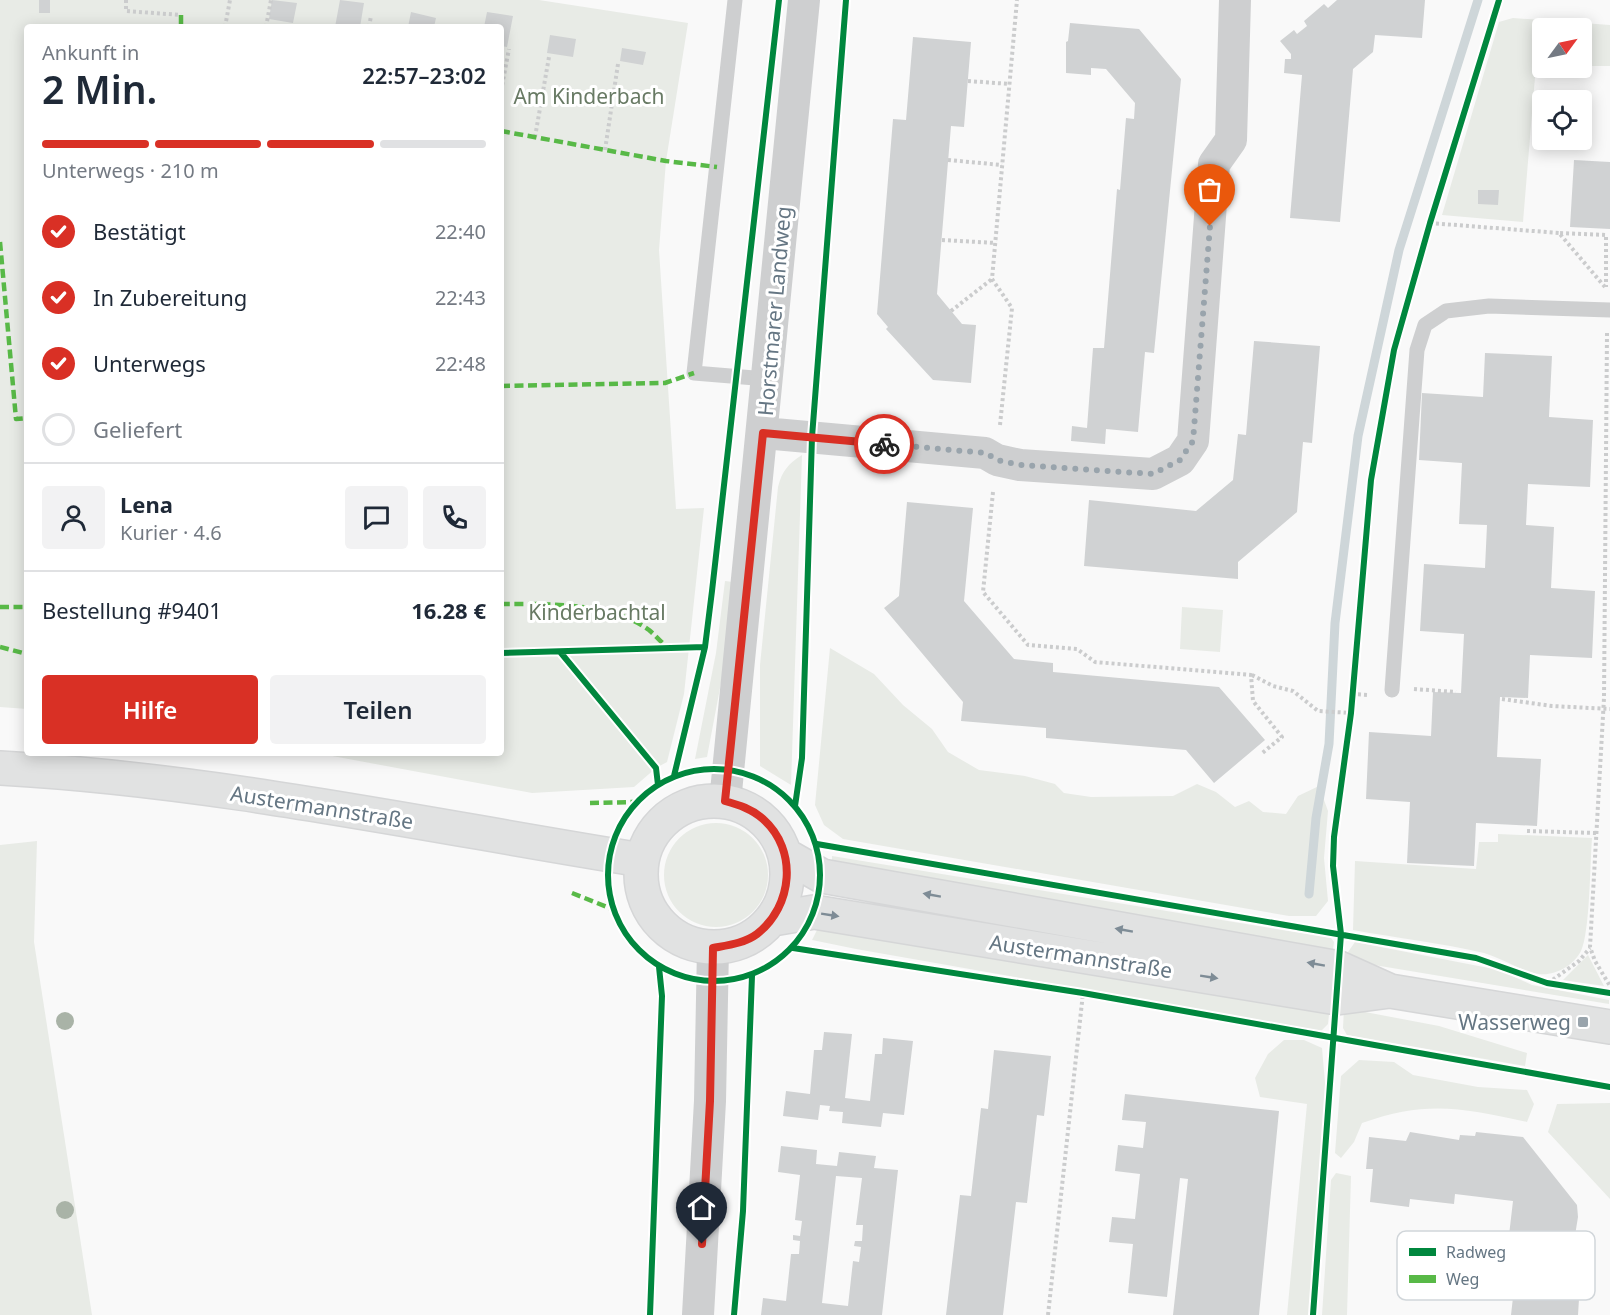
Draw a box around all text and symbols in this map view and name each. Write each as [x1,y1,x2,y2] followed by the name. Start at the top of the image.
[1532,18,1592,78] north arrow
[1532,18,1592,150] map controls
[42,39,139,66] text: Ankunft in
[362,60,486,90] text: 22:57–23:02
[42,62,157,115] text: 2 Min.
[513,82,665,110] park label: Am Kinderbach
[1532,90,1592,150] button: locate
[42,157,219,184] text: Unterwegs · 210 m
[1184,164,1235,226] pin
[1193,173,1226,206] icon: bag
[751,205,797,417] street label: Horstmarer Landweg
[42,215,75,248] icon: check
[93,216,186,246] text: Bestätigt
[435,218,486,245] text: 22:40
[42,281,75,314] icon: check
[93,282,247,312] text: In Zubereitung
[435,284,486,311] text: 22:43
[42,347,75,380] icon: check
[93,348,206,378] text: Unterwegs
[435,350,486,377] text: 22:48
[93,414,182,444] text: Geliefert
[854,414,914,474] courier
[868,428,901,461] icon: bike
[42,486,105,549] button: person
[345,486,408,549] button: chat
[423,486,486,549] button: phone
[120,489,173,519] text: Lena
[120,519,222,546] text: Kurier · 4.6
[42,595,222,625] text: Bestellung #9401
[411,595,486,625] text: 16.28 €
[528,598,666,626] park label: Kinderbachtal
[42,675,258,744] button: Hilfe
[270,675,486,744] button: Teilen
[229,779,415,835] street label: Austermannstraße
[923,891,942,900] one-way arrow
[821,911,840,920] one-way arrow
[1115,925,1134,934] one-way arrow
[988,928,1174,984] street label: Austermannstraße
[1307,959,1326,968] one-way arrow
[1200,973,1219,982] one-way arrow
[1458,1008,1571,1036] place label: Wasserweg
[1576,1015,1590,1029] marker: Wasserweg
[676,1182,727,1244] pin
[685,1191,718,1224] icon: home
[1397,1231,1595,1300] legend
[1446,1241,1506,1263] text: Radweg
[1446,1268,1479,1290] text: Weg

